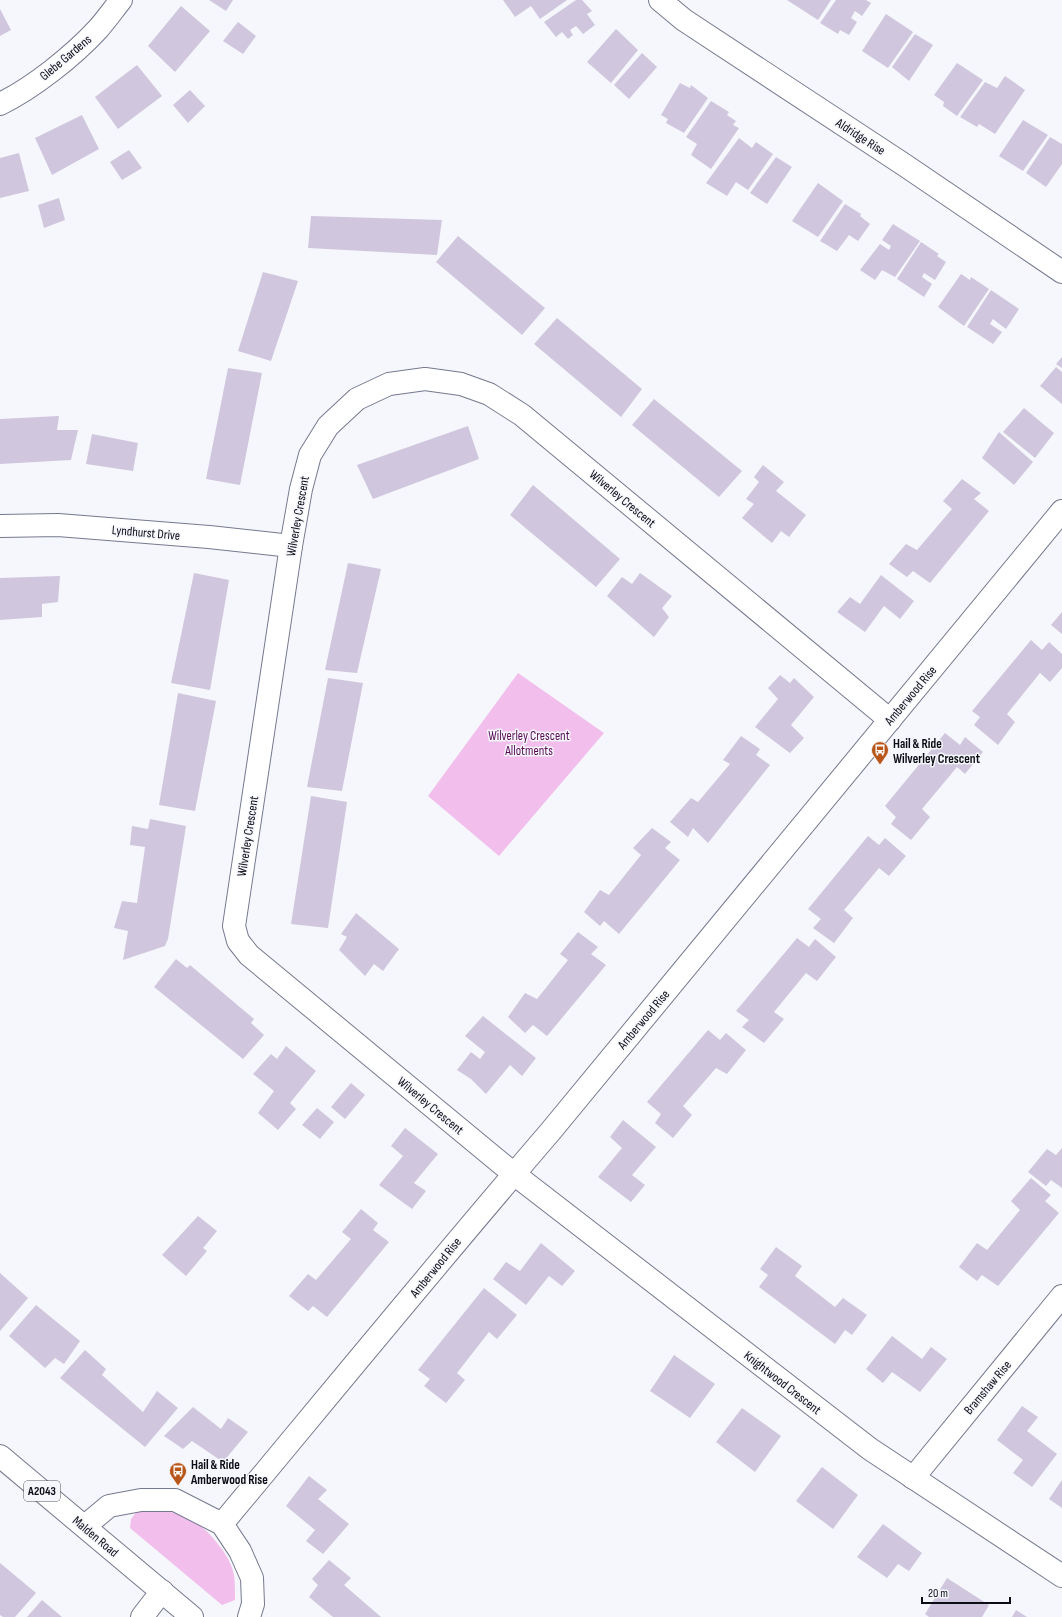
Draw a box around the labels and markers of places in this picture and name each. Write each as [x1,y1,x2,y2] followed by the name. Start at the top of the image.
[893,736,981,767] place label: Hail & Ride Wilverley Crescent
[870,740,890,765] bus stop icon: Hail & Ride Wilverley Crescent
[190,1457,268,1488] place label: Hail & Ride Amberwood Rise
[168,1461,188,1486] bus stop icon: Hail & Ride Amberwood Rise

